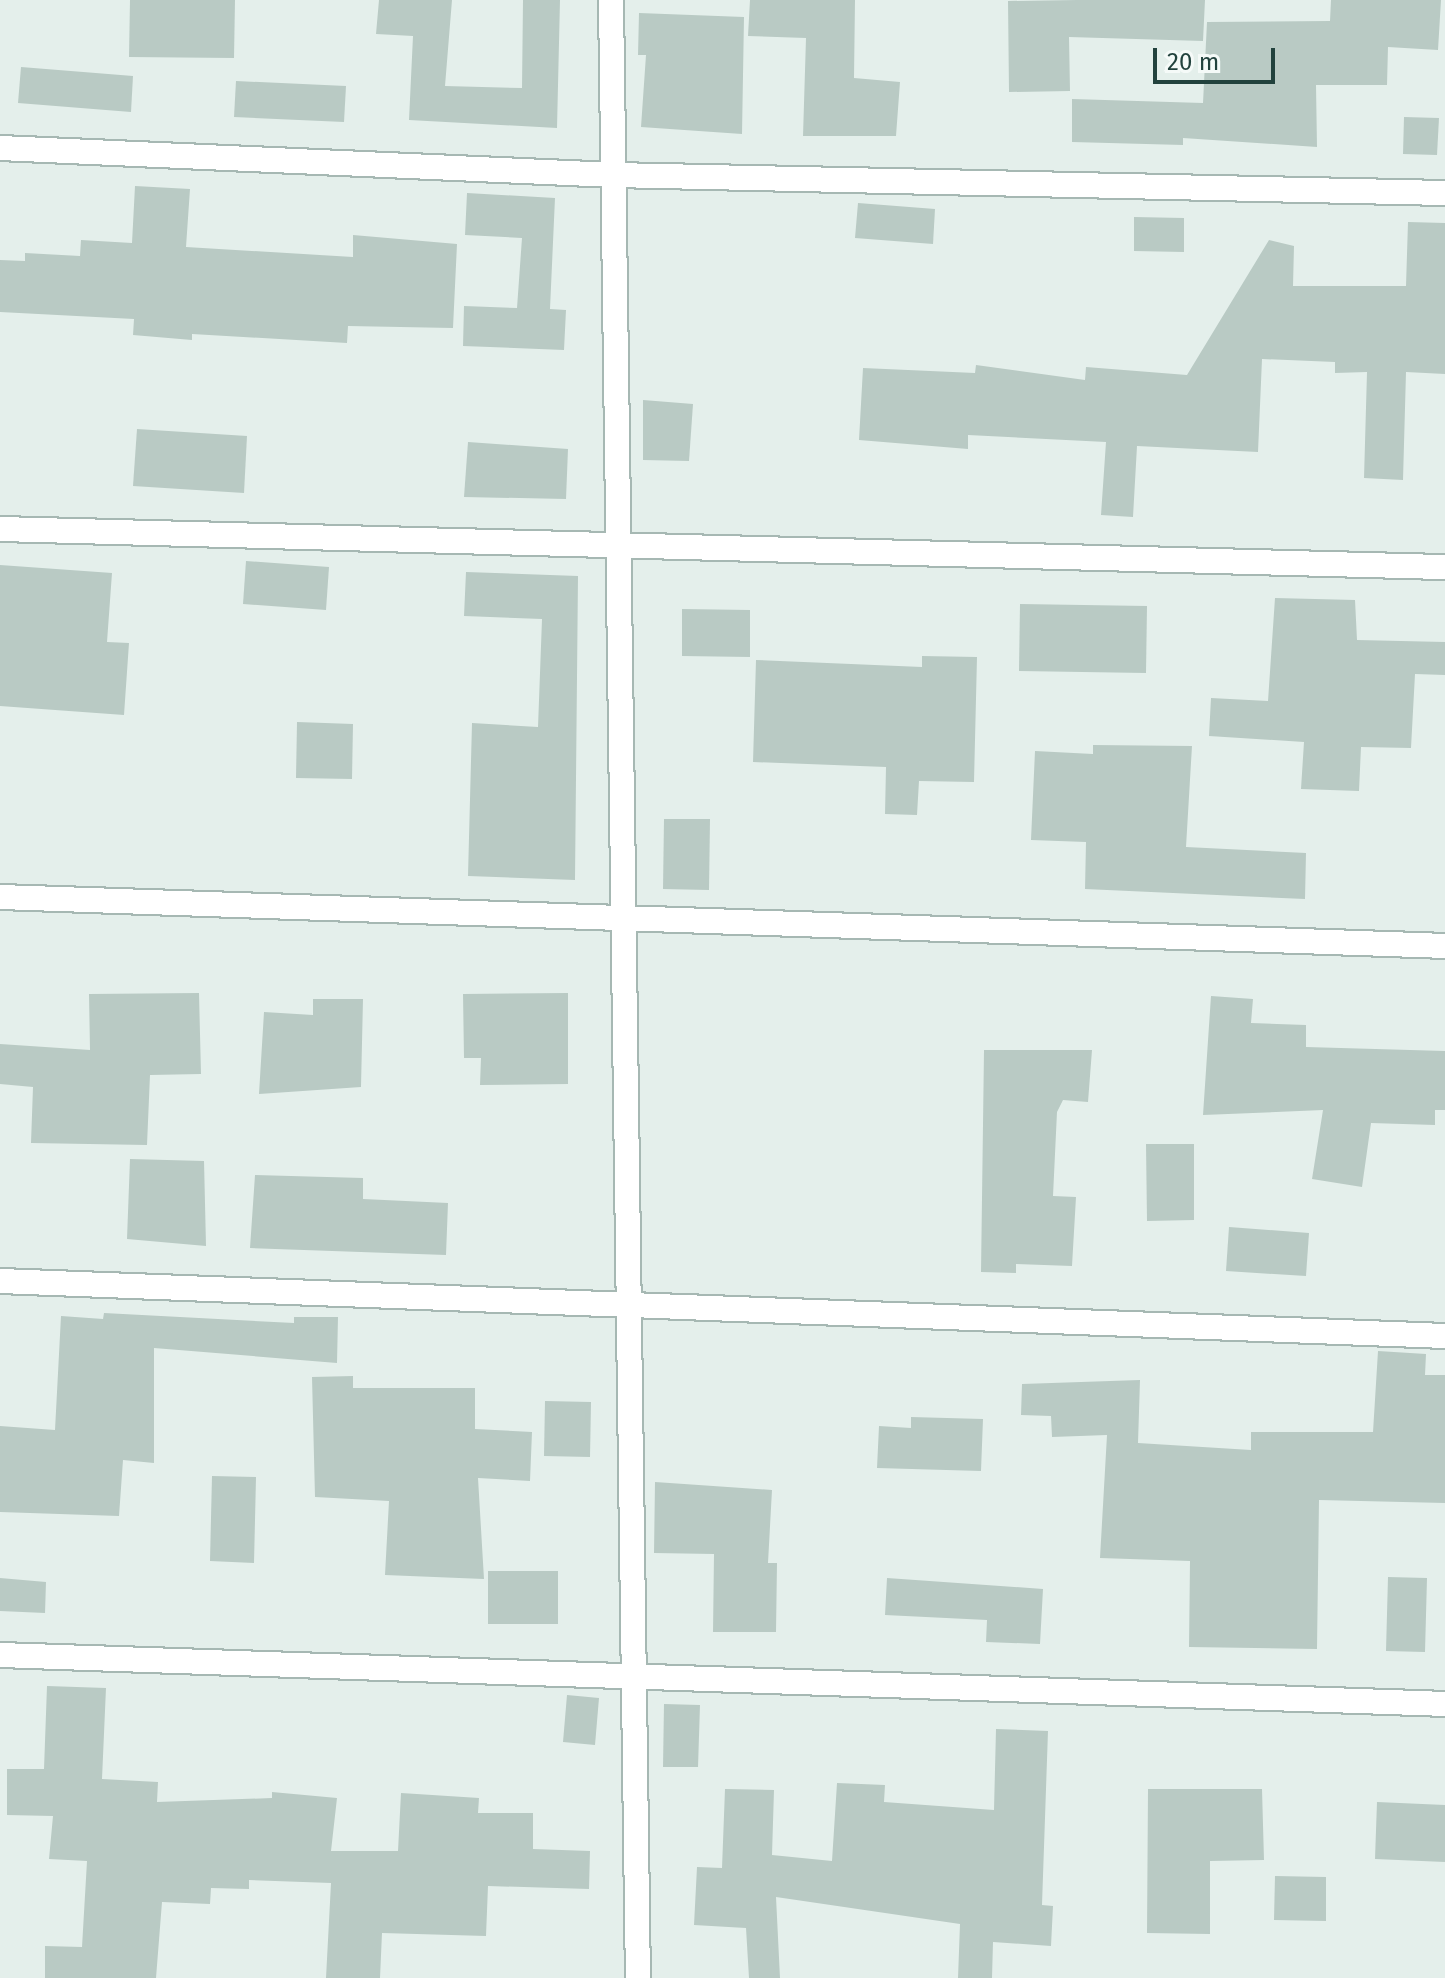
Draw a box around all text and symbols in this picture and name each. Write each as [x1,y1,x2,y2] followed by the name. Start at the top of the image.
[1157,32,1279,82] scale bar
[1167,48,1219,76] text: 20 m

